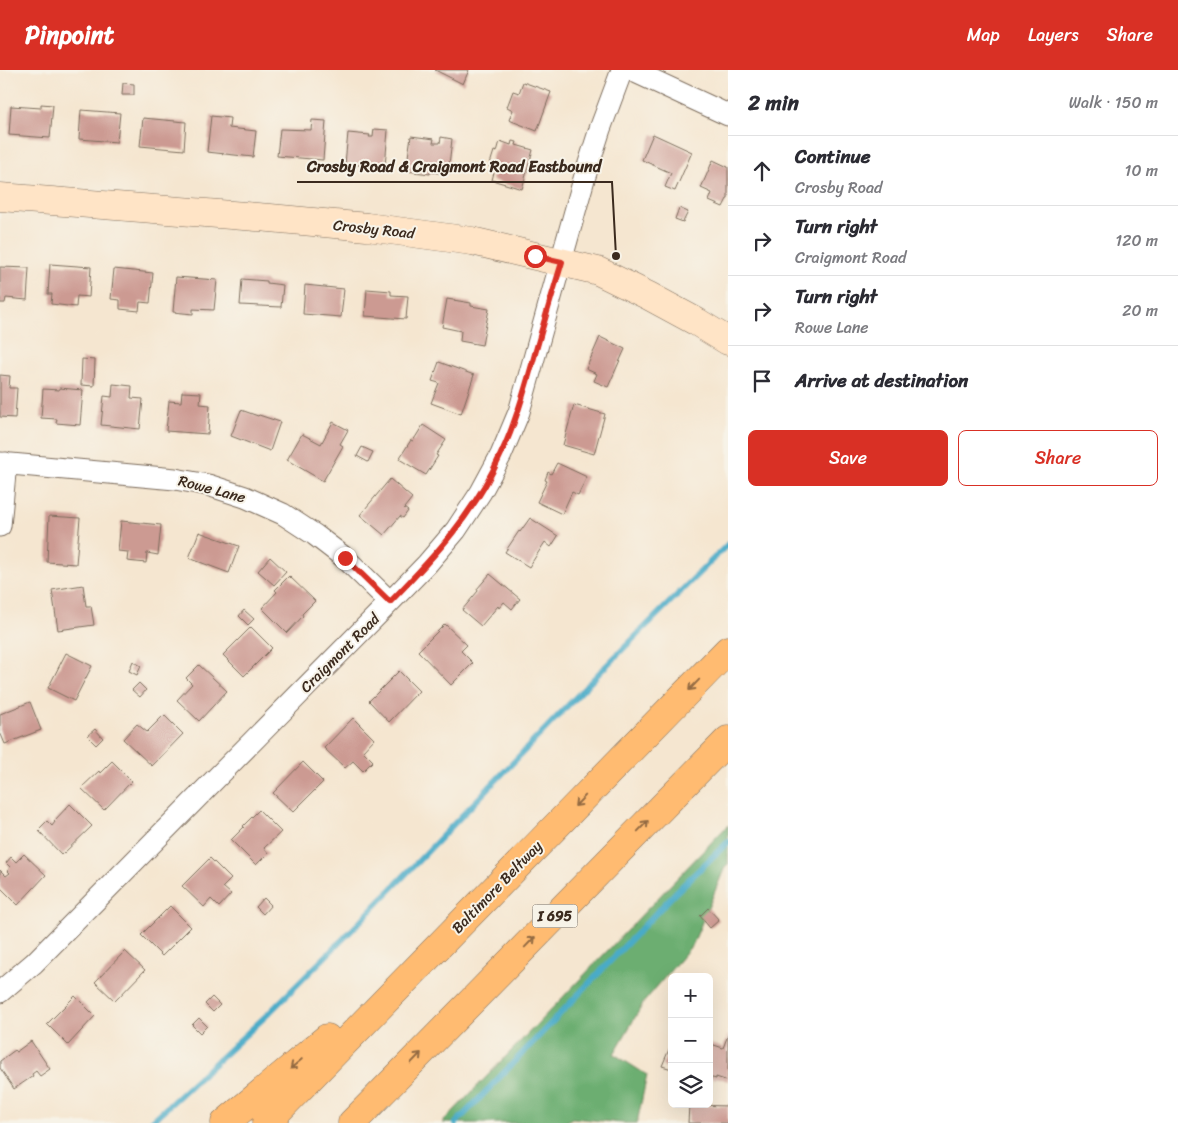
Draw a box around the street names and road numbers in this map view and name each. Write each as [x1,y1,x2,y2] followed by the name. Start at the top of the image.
[332,212,417,246] street label: Crosby Road
[175,468,249,511] street label: Rowe Lane
[294,606,387,699] street label: Craigmont Road
[445,834,549,940] street label: Baltimore Beltway
[532,904,578,928] road number: I 695

